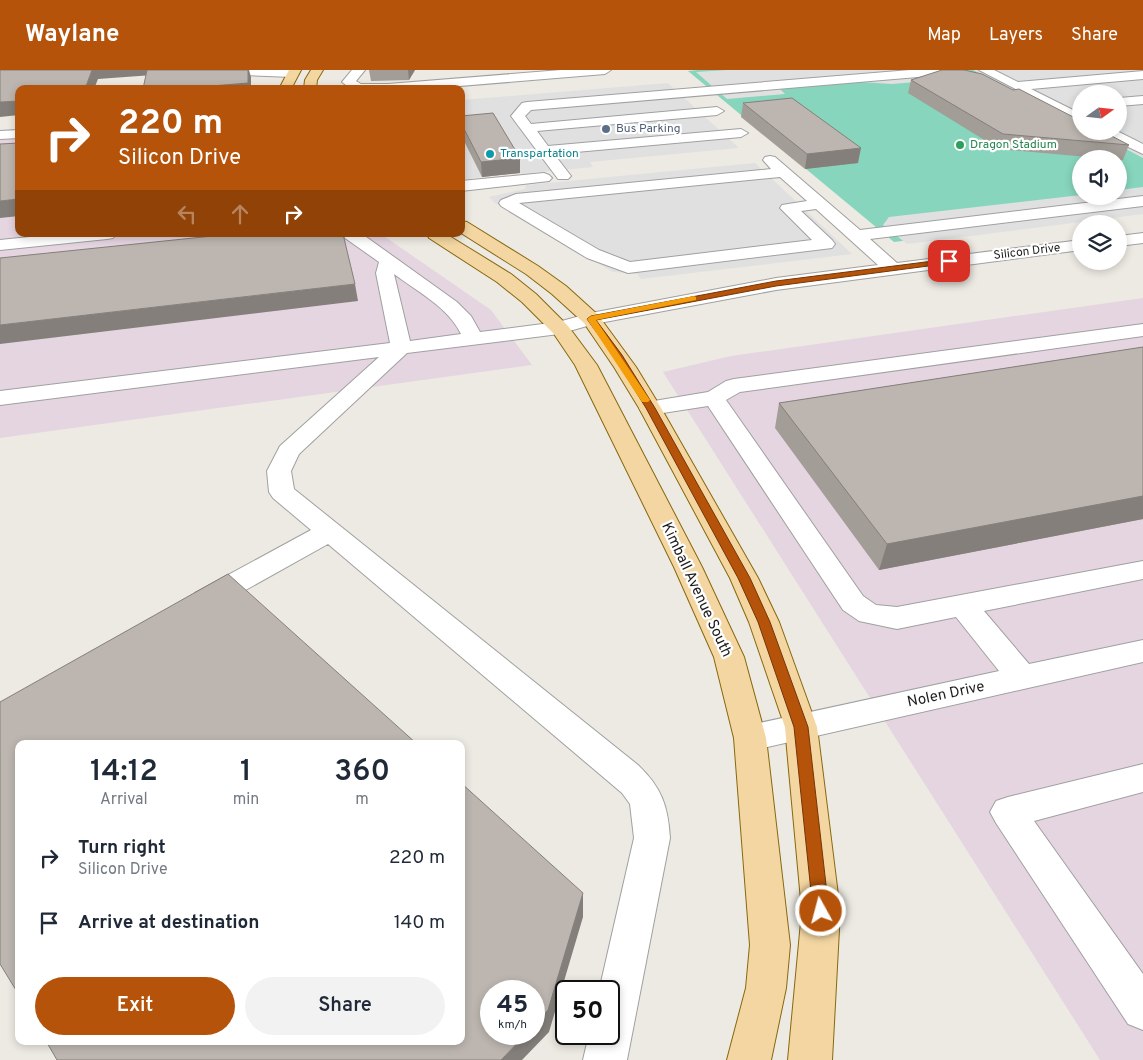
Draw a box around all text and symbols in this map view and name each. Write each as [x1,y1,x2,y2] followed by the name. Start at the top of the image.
[25,20,119,50] text: Waylane
[927,24,961,47] text: Map
[989,24,1043,47] text: Layers
[1071,24,1118,47] text: Share
[1072,85,1128,140] north arrow
[1072,85,1127,270] map controls
[118,102,223,146] text: 220 m
[35,105,100,170] icon: right
[616,121,681,137] place label: Bus Parking
[600,123,612,135] marker: Bus Parking
[970,137,1057,153] place label: Dragon Stadium
[954,139,966,151] marker: Dragon Stadium
[118,145,241,172] text: Silicon Drive
[500,146,579,162] place label: Transpartation
[484,148,496,160] marker: Transpartation
[1072,150,1127,205] button: sound
[173,200,201,228] icon: left
[226,200,254,228] icon: ahead
[279,200,307,228] icon: right
[1072,215,1127,270] button: layers
[928,240,970,282] pin
[993,240,1061,264] street label: Silicon Drive
[935,247,963,275] icon: arrive
[656,519,736,661] street label: Kimball Avenue South
[906,678,986,712] street label: Nolen Drive
[90,754,158,791] text: 14:12
[240,754,252,791] text: 1
[334,754,390,791] text: 360
[100,790,148,810] text: Arrival
[233,790,259,810] text: min
[355,790,369,810] text: m
[78,836,166,860] text: Turn right
[35,844,63,872] icon: right
[389,846,445,870] text: 220 m
[78,860,168,880] text: Silicon Drive
[794,884,846,936] position arrow
[35,909,63,937] icon: arrive
[78,911,259,935] text: Arrive at destination
[394,911,445,935] text: 140 m
[35,977,235,1035] button: Exit
[245,977,445,1035] button: Share
[555,980,620,1045] speed limit sign: 50
[497,990,528,1022] text: 45
[498,1017,527,1033] text: km/h

